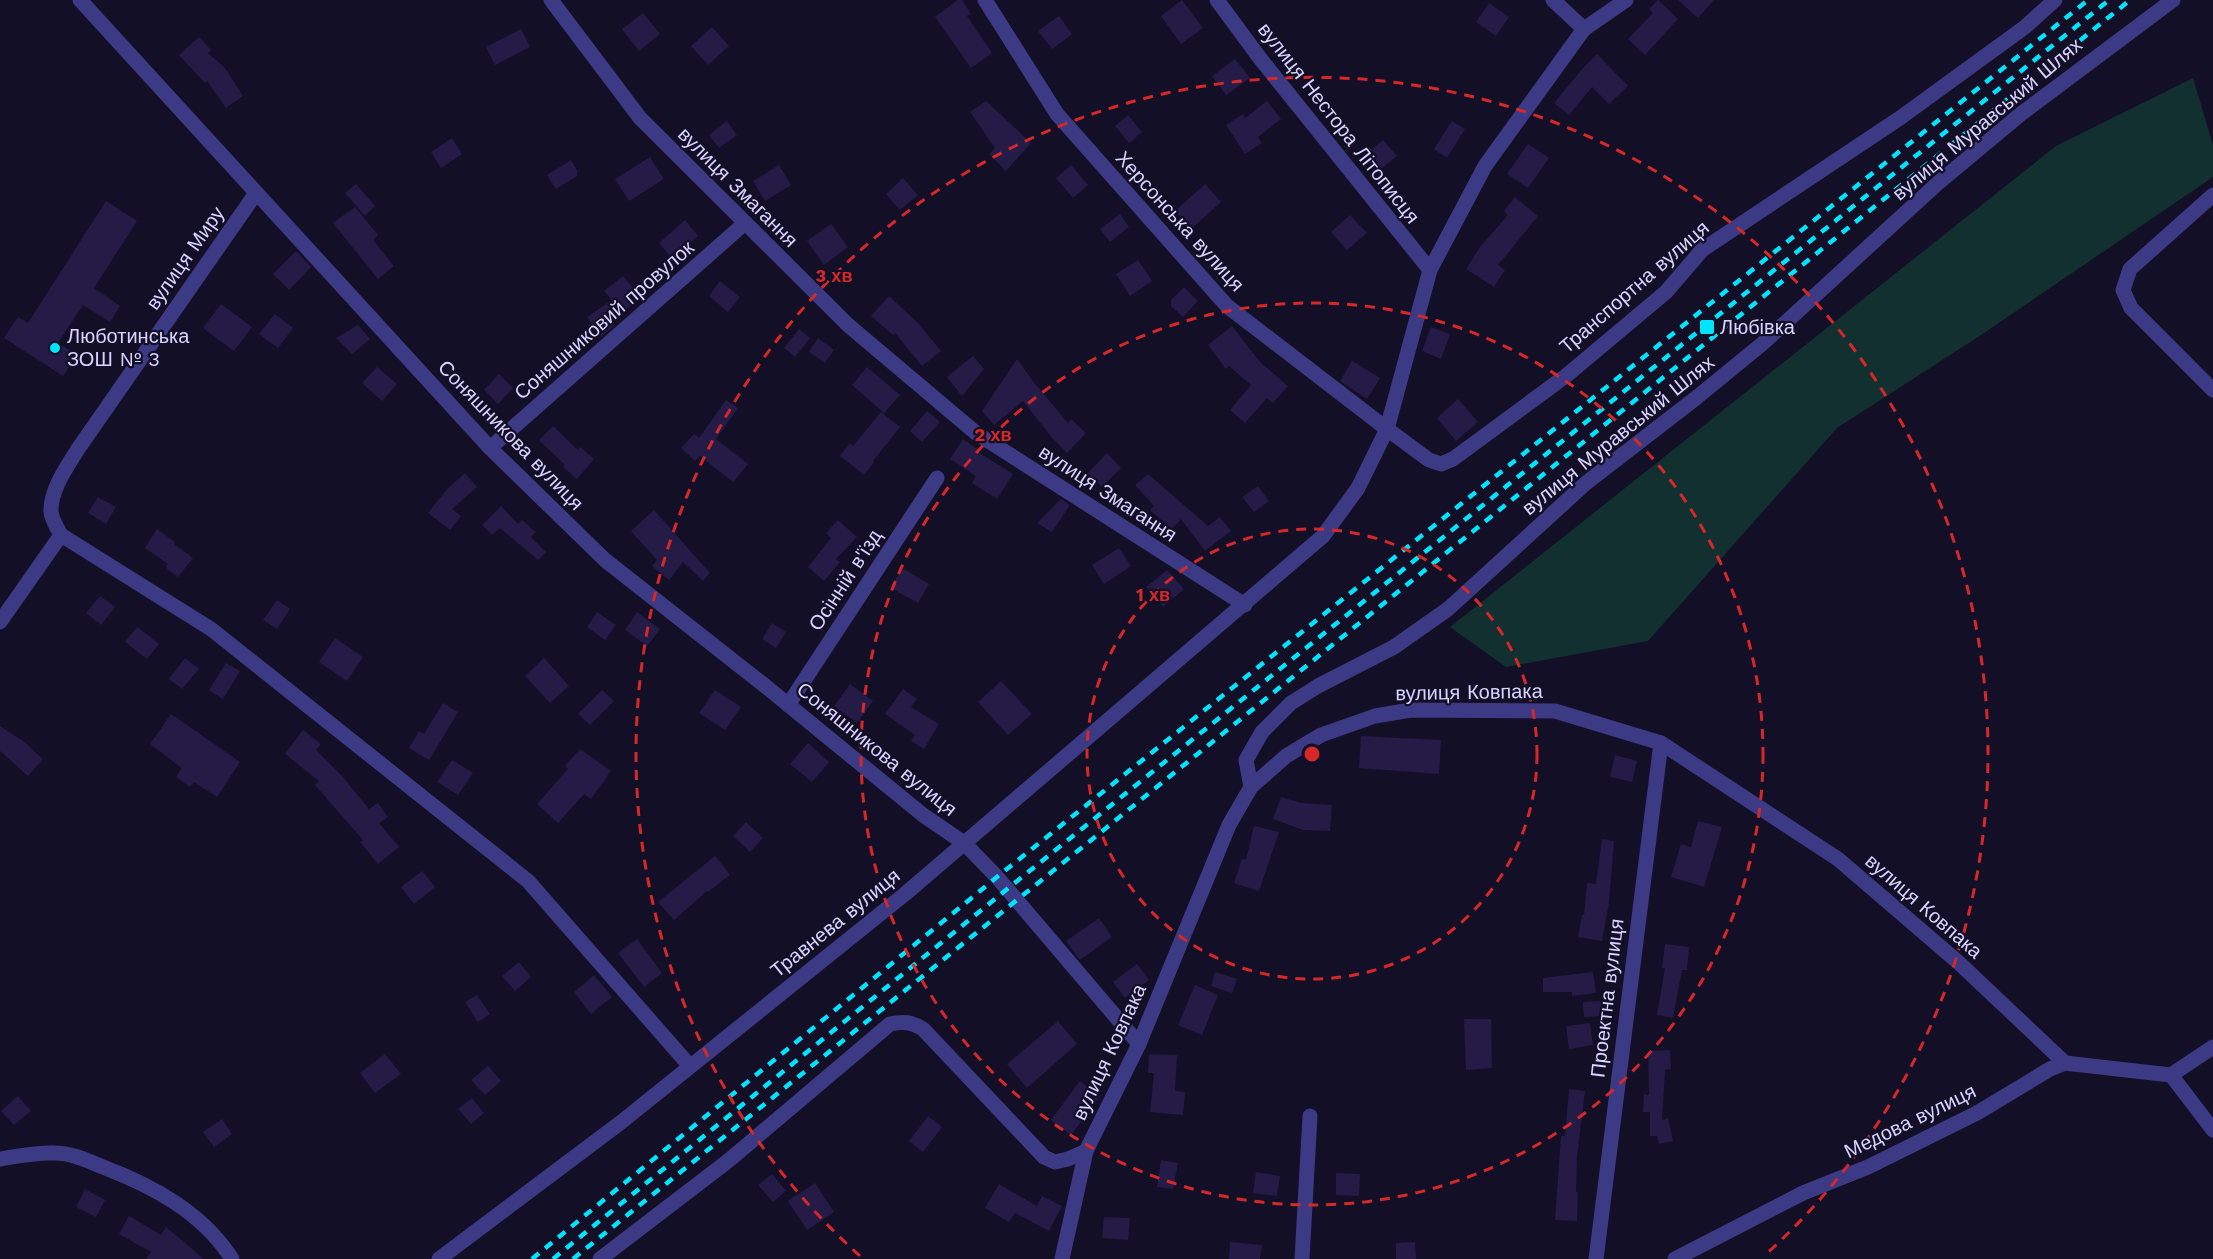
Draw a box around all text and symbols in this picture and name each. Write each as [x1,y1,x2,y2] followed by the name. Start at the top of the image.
[1253,18,1425,228] street label: вулиця Нестора Літописця
[1887,33,2087,205] street label: вулиця Муравський Шлях
[673,122,803,252] street label: вулиця Змагання
[1111,146,1249,296] street label: Херсонська вулиця
[141,202,229,314] street label: вулиця Миру
[1554,216,1714,358] street label: Транспортна вулиця
[509,235,699,405] street label: Соняшниковий провулок
[816,265,852,286] text: 3 хв
[1720,315,1796,339] place label: Любівка
[1698,318,1716,336] marker: Любівка
[67,324,190,371] place label: Люботинська ЗОШ № 3
[48,341,62,355] marker: Люботинська ЗОШ № 3
[1517,350,1719,520] street label: вулиця Муравський Шлях
[433,355,589,515] street label: Соняшникова вулиця
[975,424,1011,445] text: 2 хв
[1035,439,1181,547] street label: вулиця Змагання
[803,525,887,635] street label: Осінній в'їзд
[1136,584,1170,605] text: 1 хв
[792,677,962,821] street label: Соняшникова вулиця
[1395,679,1544,705] street label: вулиця Ковпака
[1302,744,1322,764] centre of rings
[1861,849,1988,964] street label: вулиця Ковпака
[766,864,904,982] street label: Травнева вулиця
[1585,917,1629,1079] street label: Проектна вулиця
[1067,979,1151,1124] street label: вулиця Ковпака
[1840,1079,1980,1163] street label: Медова вулиця

